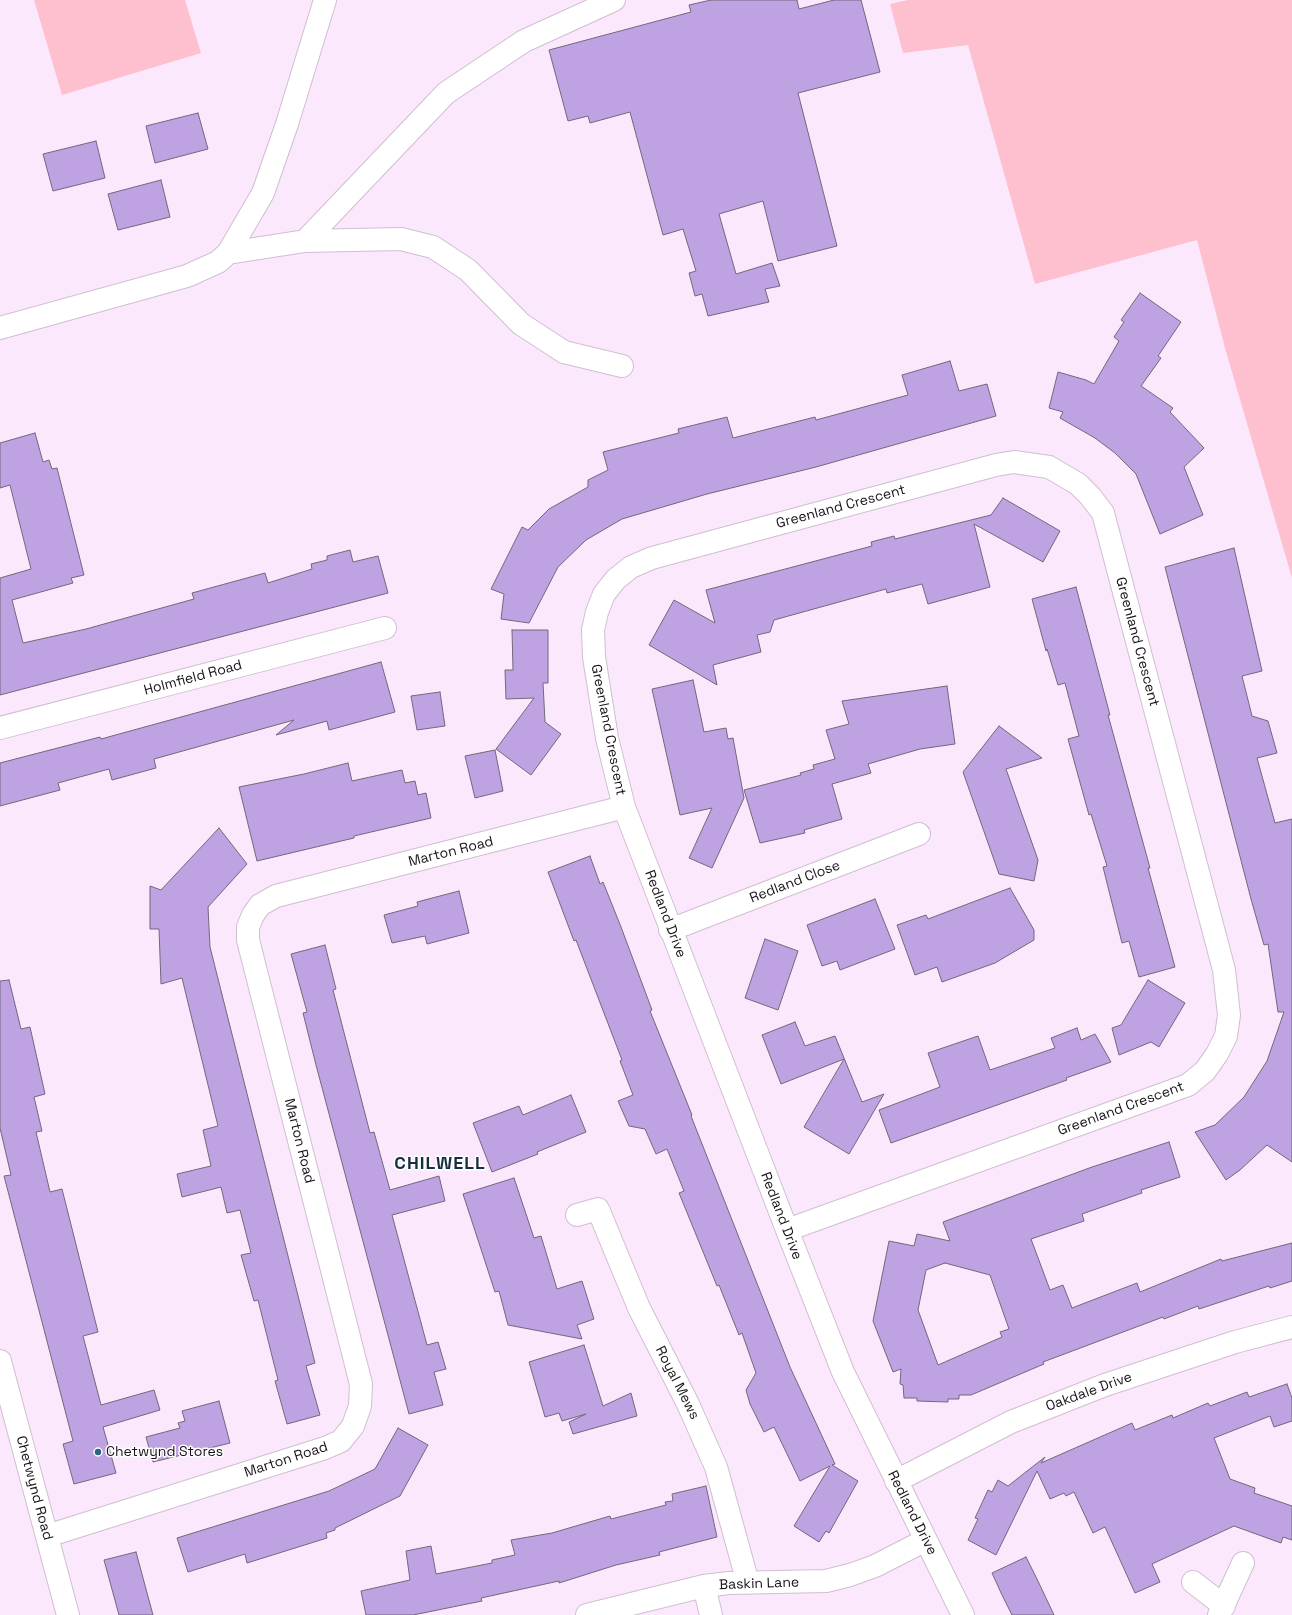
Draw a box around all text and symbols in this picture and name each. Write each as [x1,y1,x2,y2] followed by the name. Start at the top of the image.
[774,482,908,532] street label: Greenland Crescent
[1112,575,1162,709] street label: Greenland Crescent
[142,657,244,699] street label: Holmfield Road
[587,663,629,797] street label: Greenland Crescent
[407,833,495,871] street label: Marton Road
[747,857,843,907] street label: Redland Close
[641,868,689,960] street label: Redland Drive
[1056,1078,1186,1140] street label: Greenland Crescent
[280,1097,318,1185] street label: Marton Road
[394,1153,486,1175] district label: CHILWELL
[757,1170,805,1262] street label: Redland Drive
[651,1344,703,1422] street label: Royal Mews
[1044,1369,1134,1415] street label: Oakdale Drive
[12,1434,56,1542] street label: Chetwynd Road
[242,1439,330,1481] street label: Marton Road
[106,1444,223,1460] place label: Chetwynd Stores
[93,1447,103,1457] marker: Chetwynd Stores
[884,1468,940,1558] street label: Redland Drive
[719,1574,799,1594] street label: Baskin Lane

